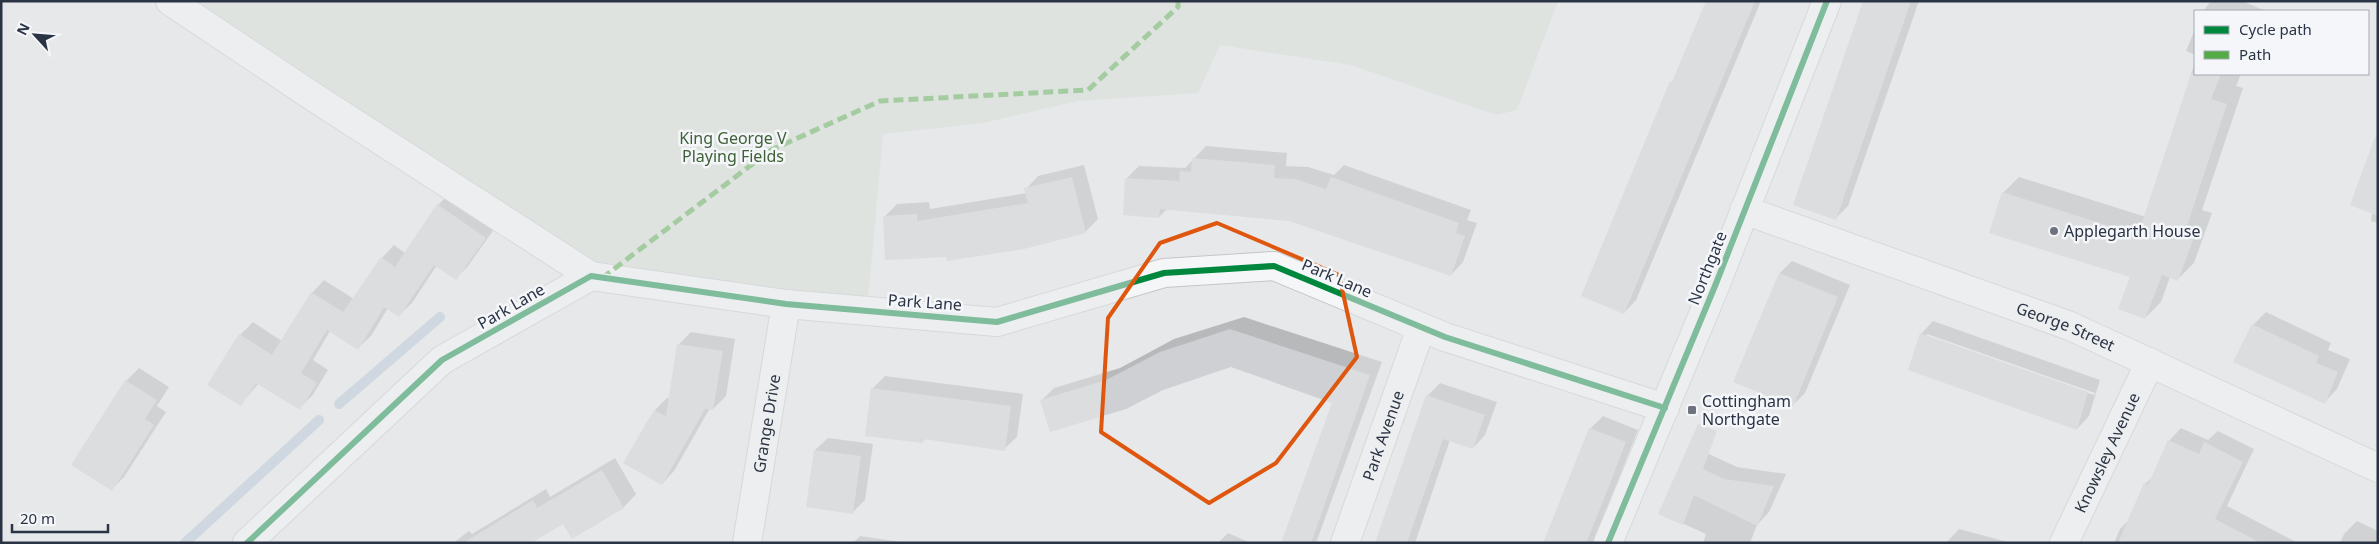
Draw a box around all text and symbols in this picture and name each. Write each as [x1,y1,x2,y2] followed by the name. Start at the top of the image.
[10,10,60,60] north arrow
[2194,10,2369,75] legend
[2239,19,2312,39] text: Cycle path
[12,20,34,38] text: N
[2239,44,2271,64] text: Path
[679,127,787,167] park label: King George V Playing Fields
[2064,220,2200,242] place label: Applegarth House
[2048,225,2060,237] marker: Applegarth House
[1682,228,1732,308] street label: Northgate
[1299,253,1375,303] street label: Park Lane
[473,278,549,334] street label: Park Lane
[887,288,963,316] street label: Park Lane
[2013,297,2119,356] street label: George Street
[748,373,785,474] street label: Grange Drive
[1357,387,1409,484] street label: Park Avenue
[2069,389,2145,516] street label: Knowsley Avenue
[1702,390,1791,430] place label: Cottingham Northgate
[1686,404,1698,416] marker: Cottingham Northgate
[12,502,109,534] scale bar
[20,508,55,528] text: 20 m

